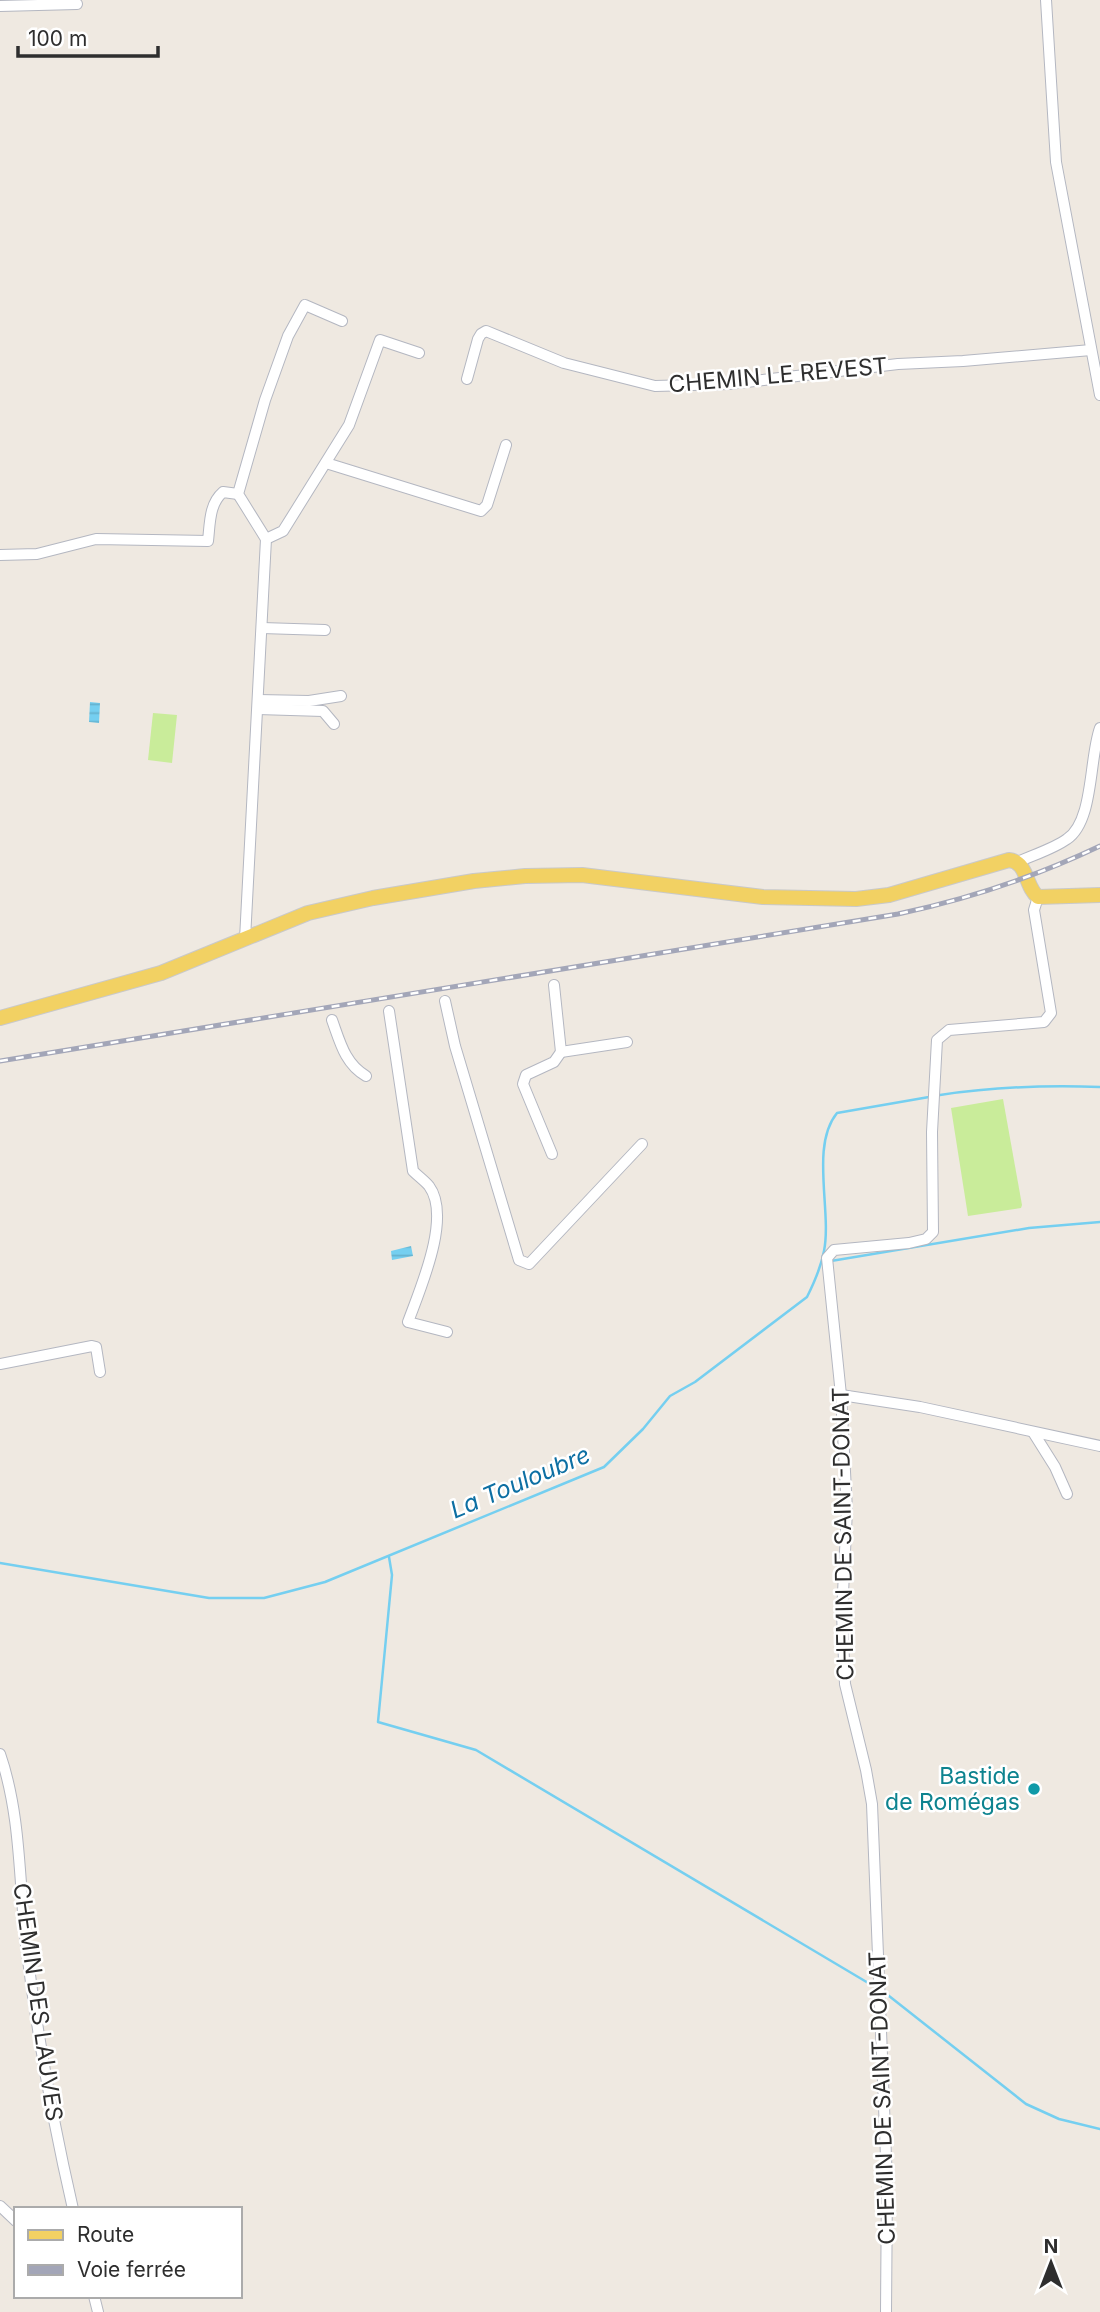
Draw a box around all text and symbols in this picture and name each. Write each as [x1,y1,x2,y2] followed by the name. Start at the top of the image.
[18,14,158,58] scale bar
[28,26,87,51] text: 100 m
[667,351,889,399] street label: CHEMIN LE REVEST
[826,1387,860,1681] street label: CHEMIN DE SAINT-DONAT
[446,1440,594,1524] water label: La Touloubre
[885,1762,1020,1816] place label: Bastide de Romégas
[1026,1781,1042,1797] marker: Bastide de Romégas
[7,1881,69,2123] street label: CHEMIN DES LAUVES
[863,1951,901,2245] street label: CHEMIN DE SAINT-DONAT
[14,2207,242,2298] legend
[77,2222,134,2247] text: Route
[1016,2228,1086,2298] north arrow
[1044,2235,1058,2258] text: N
[77,2257,186,2282] text: Voie ferrée

